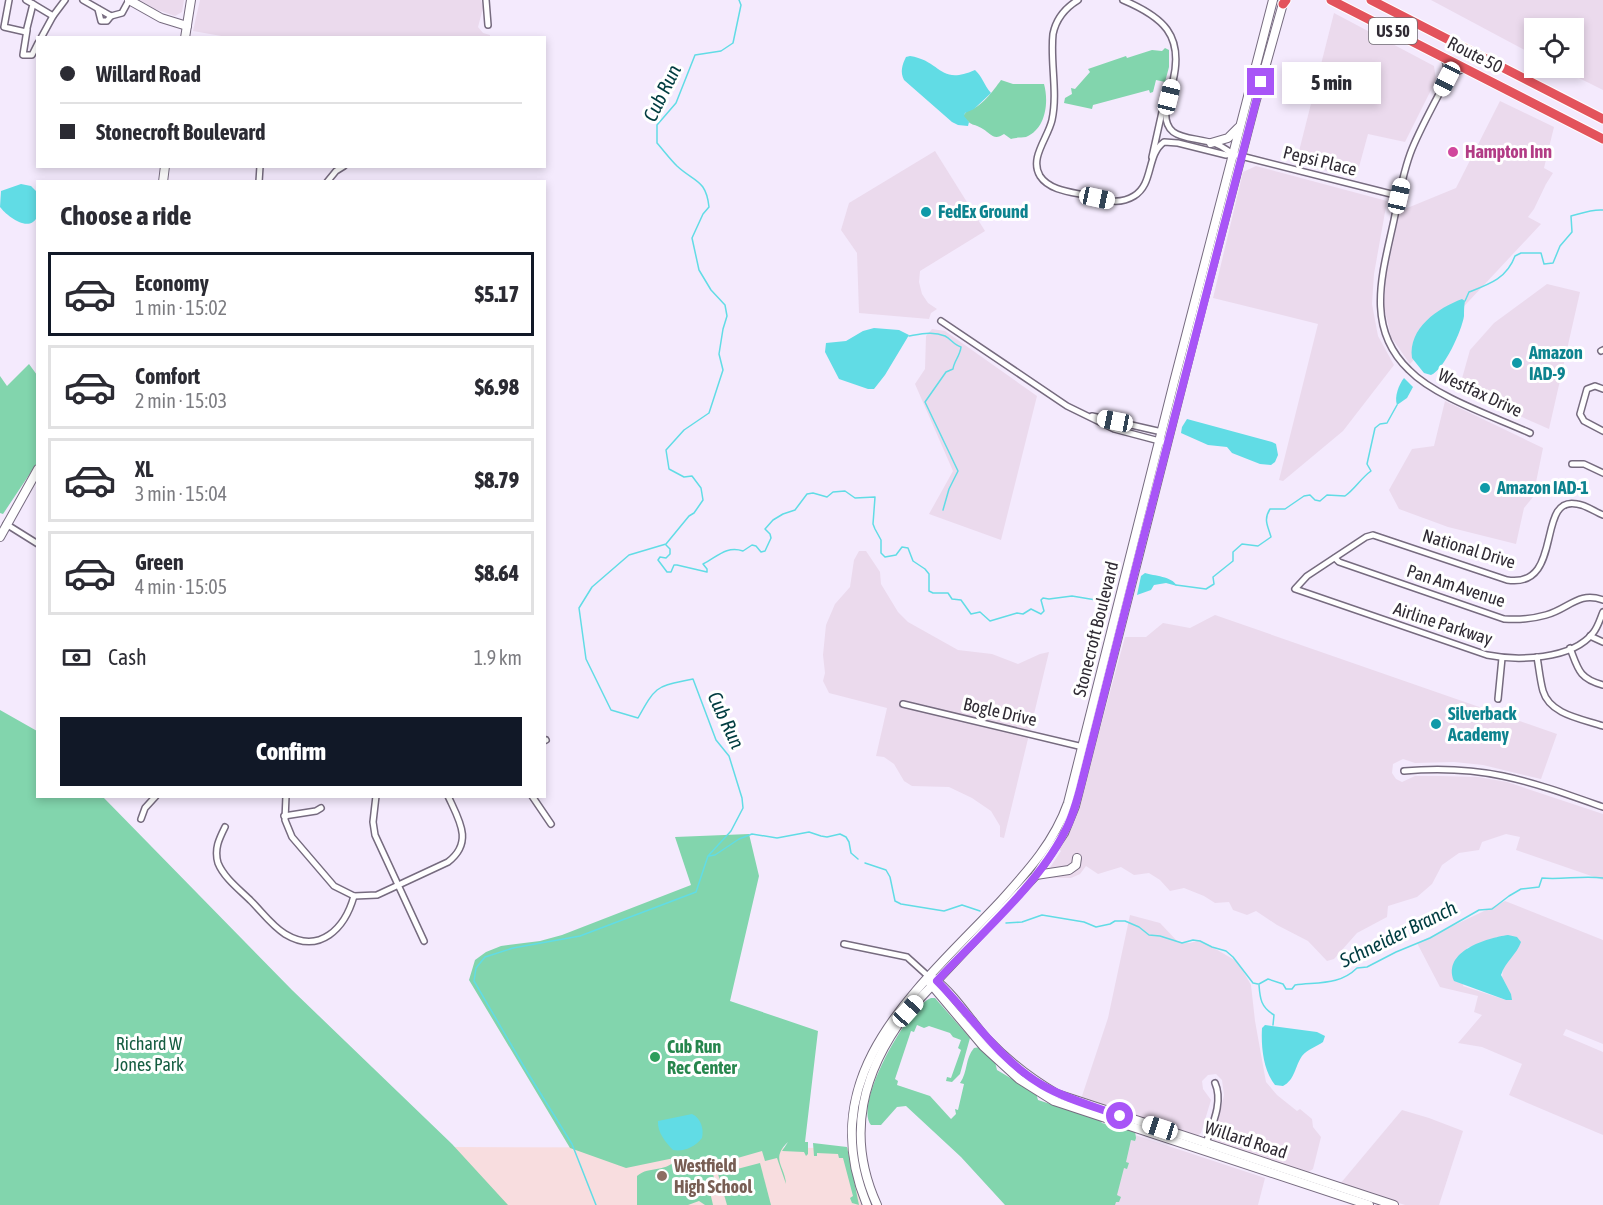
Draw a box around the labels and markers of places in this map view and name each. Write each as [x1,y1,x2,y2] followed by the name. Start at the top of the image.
[1465,141,1552,162] place label: Hampton Inn
[1446,145,1460,159] marker: Hampton Inn
[938,201,1028,222] place label: FedEx Ground
[919,205,933,219] marker: FedEx Ground
[1528,342,1583,384] place label: Amazon IAD-9
[1510,356,1524,370] marker: Amazon IAD-9
[1496,477,1589,498] place label: Amazon IAD-1
[1478,481,1492,495] marker: Amazon IAD-1
[1447,703,1518,745] place label: Silverback Academy
[1429,717,1443,731] marker: Silverback Academy
[667,1036,737,1078] place label: Cub Run Rec Center
[648,1050,662,1064] marker: Cub Run Rec Center
[673,1155,752,1197] place label: Westfield High School
[655,1169,669,1183] marker: Westfield High School

